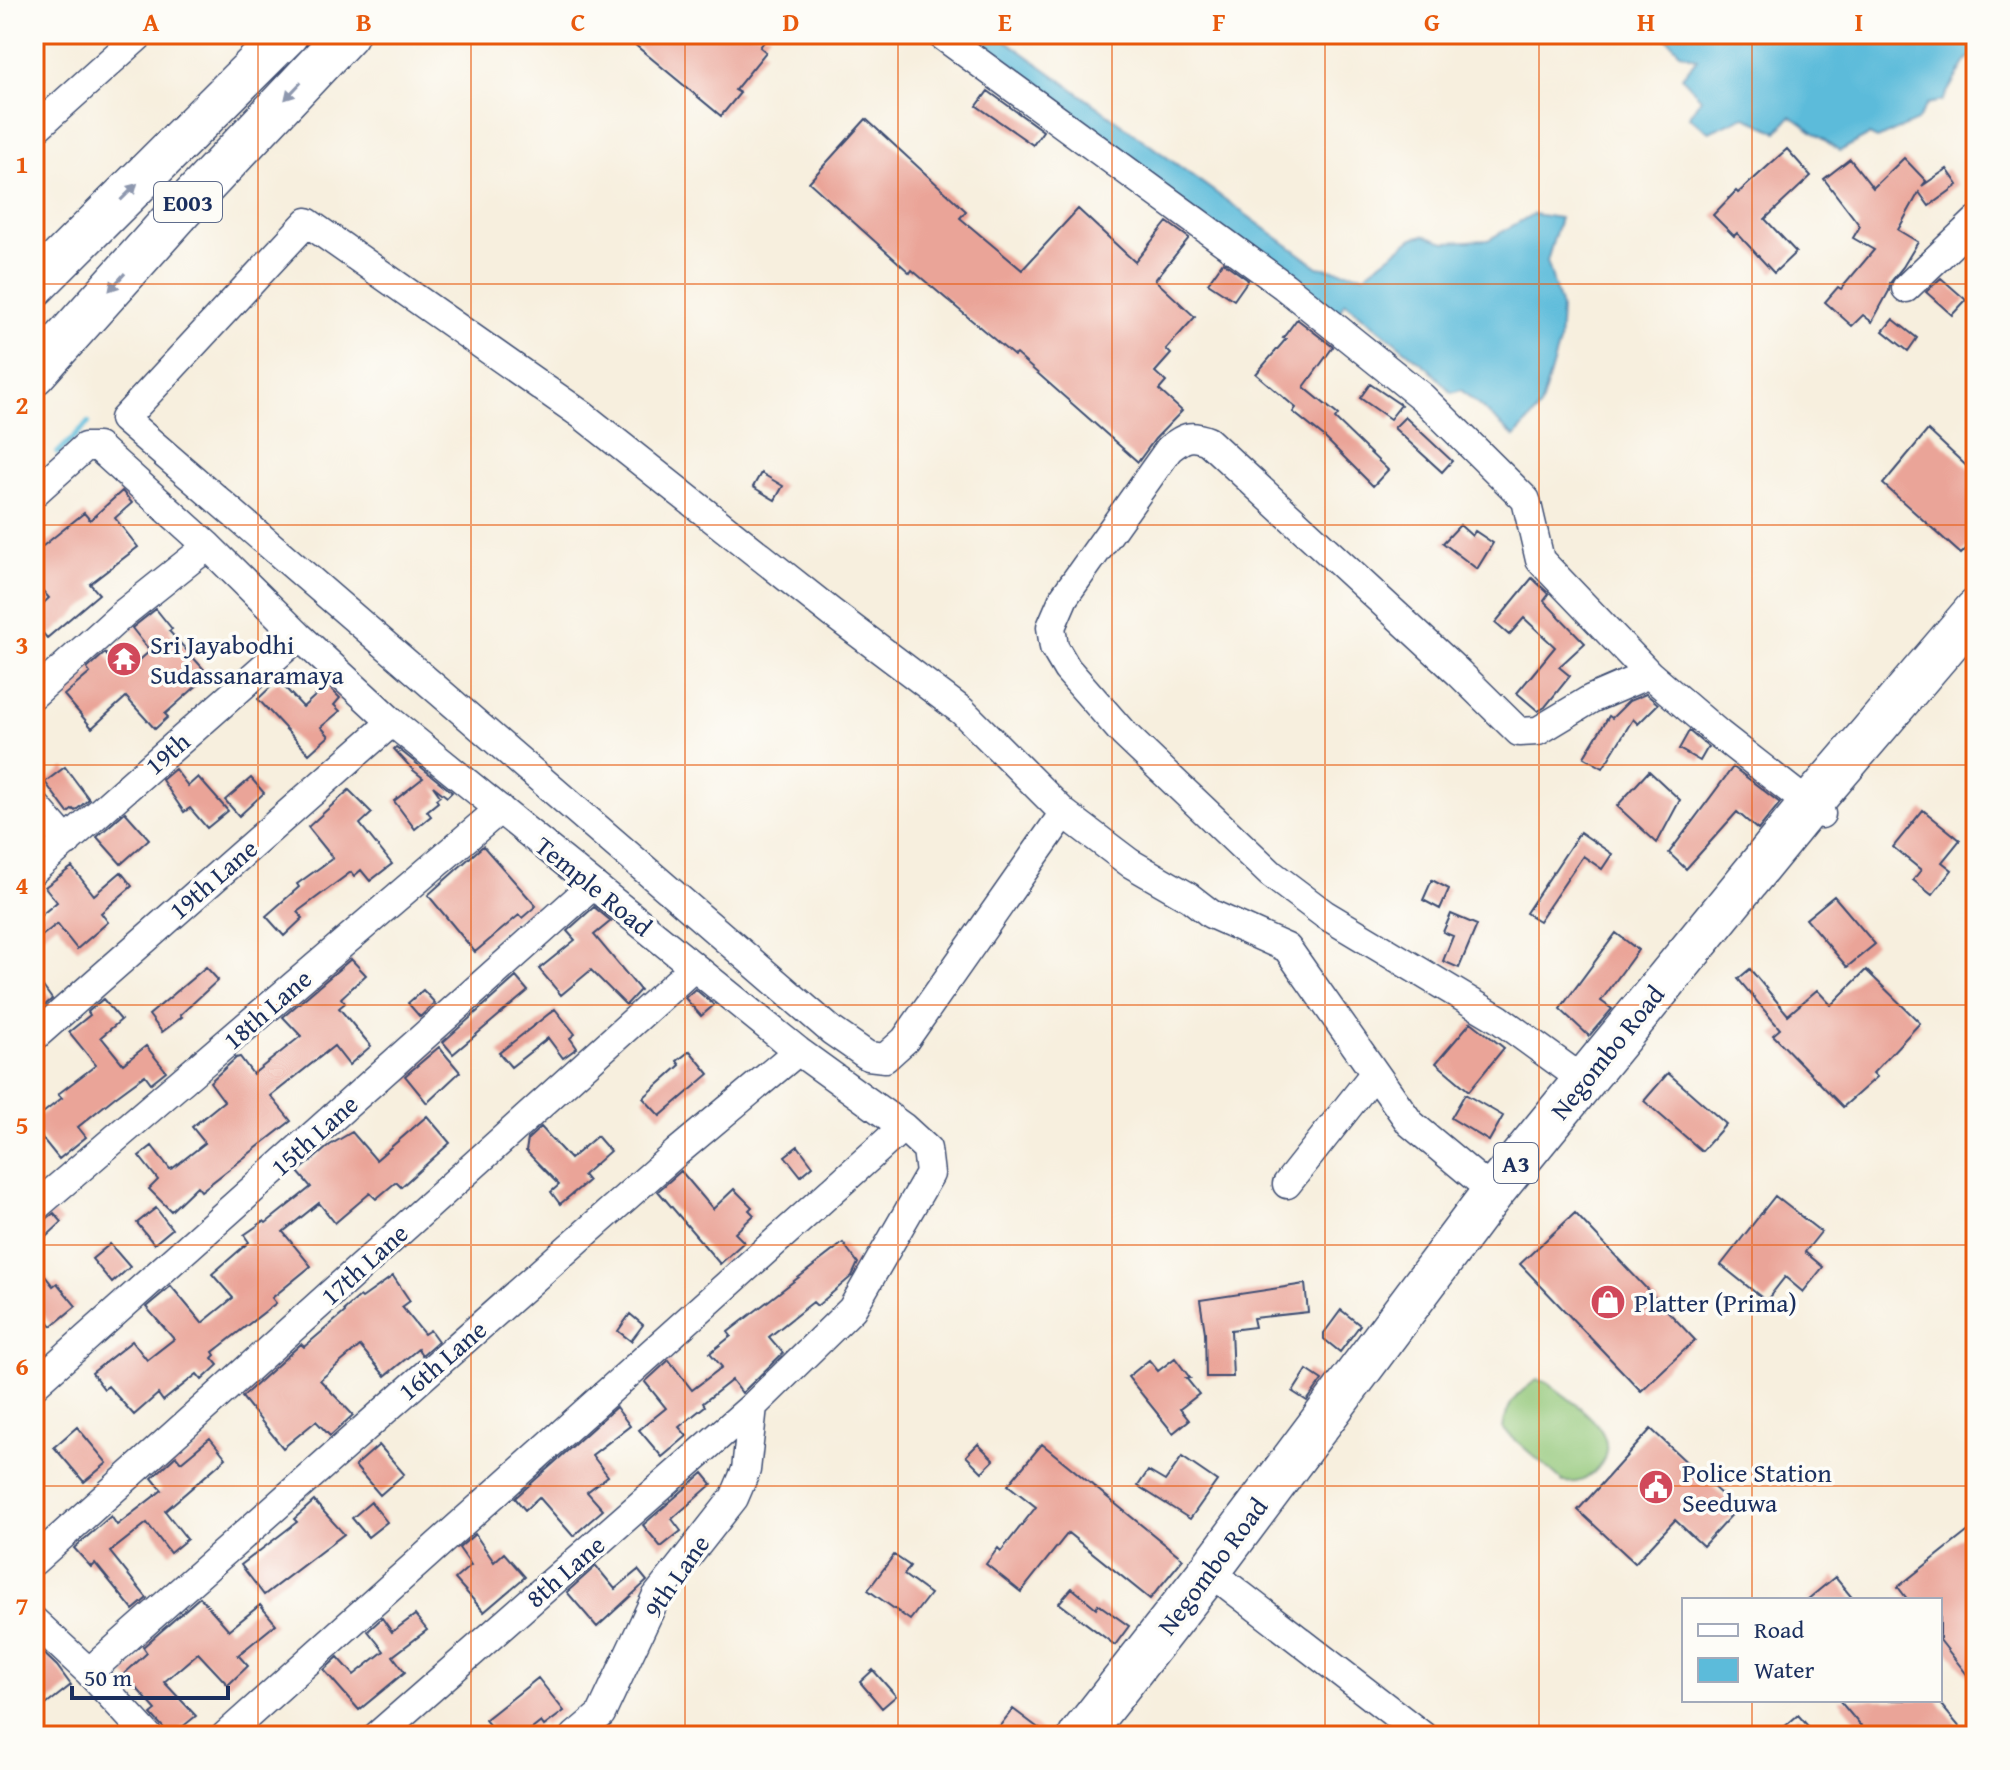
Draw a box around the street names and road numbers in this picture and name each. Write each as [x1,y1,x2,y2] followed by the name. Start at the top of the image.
[154,182,222,222] road number: E003
[136,722,199,784] street label: 19th
[527,827,661,945] street label: Temple Road
[160,829,266,929] street label: 19th Lane
[214,959,320,1059] street label: 18th Lane
[1540,976,1674,1128] street label: Negombo Road
[261,1085,367,1185] street label: 15th Lane
[1494,1143,1538,1183] road number: A3
[311,1214,417,1314] street label: 17th Lane
[389,1310,495,1410] street label: 16th Lane
[1147,1489,1277,1643] street label: Negombo Road
[517,1526,613,1616] street label: 8th Lane
[633,1526,719,1626] street label: 9th Lane

